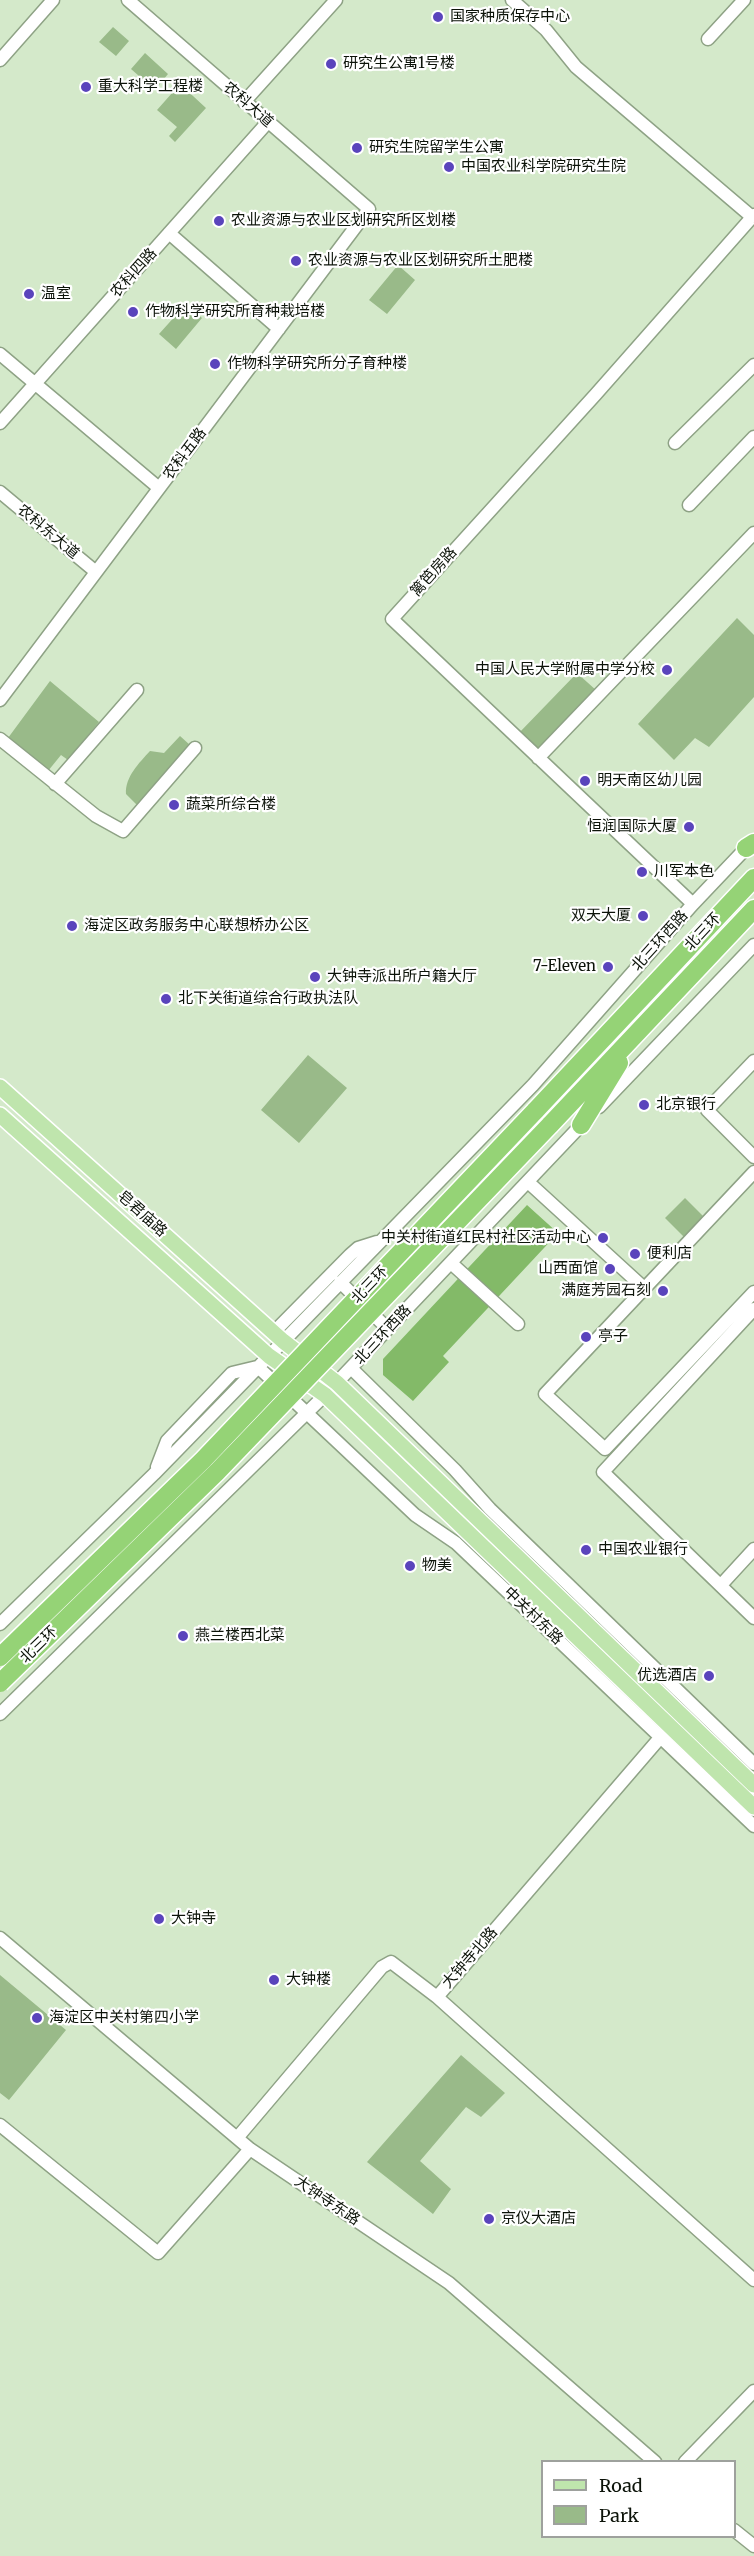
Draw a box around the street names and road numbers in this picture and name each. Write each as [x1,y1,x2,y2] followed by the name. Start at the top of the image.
[219,79,277,131] street label: 农科大道
[107,245,161,301] street label: 农科四路
[160,425,210,483] street label: 农科五路
[13,501,83,563] street label: 农科东大道
[407,544,461,600] street label: 篱笆房路
[628,907,692,975] street label: 北三环西路
[681,909,725,955] street label: 北三环
[114,1187,170,1241] street label: 皂君庙路
[348,1263,392,1307] street label: 北三环
[351,1301,415,1369] street label: 北三环西路
[500,1583,566,1649] street label: 中关村东路
[17,1623,61,1667] street label: 北三环
[439,1924,501,1992] street label: 大钟寺北路
[291,2173,363,2229] street label: 大钟寺东路

